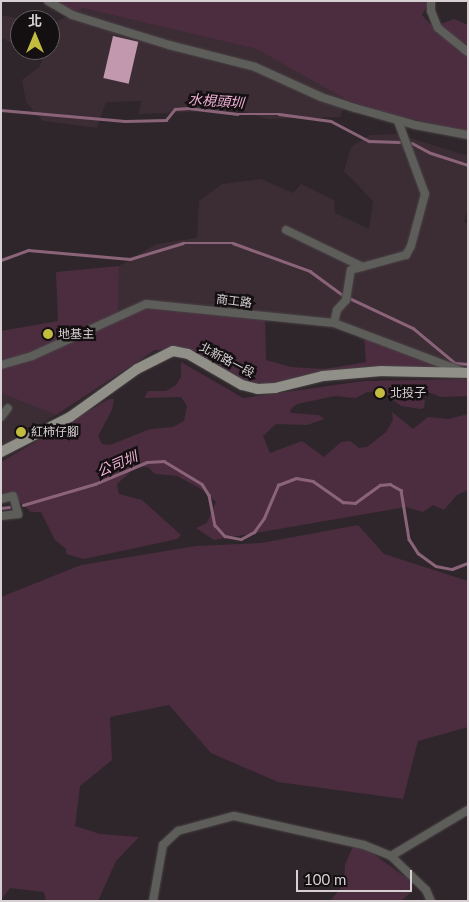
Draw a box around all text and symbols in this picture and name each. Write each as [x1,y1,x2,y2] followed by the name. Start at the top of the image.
[10,10,60,60] north arrow
[28,12,42,29] text: 北
[187,91,245,111] water label: 水梘頭圳
[215,292,253,310] street label: 商工路
[58,327,94,341] place label: 地基主
[42,328,54,340] marker: 地基主
[197,340,257,380] street label: 北新路一段
[390,386,426,400] place label: 北投子
[374,387,386,399] marker: 北投子
[31,425,79,439] place label: 紅柿仔腳
[15,426,27,438] marker: 紅柿仔腳
[94,448,140,480] water label: 公司圳
[299,860,415,892] scale bar
[304,870,346,888] text: 100 m

